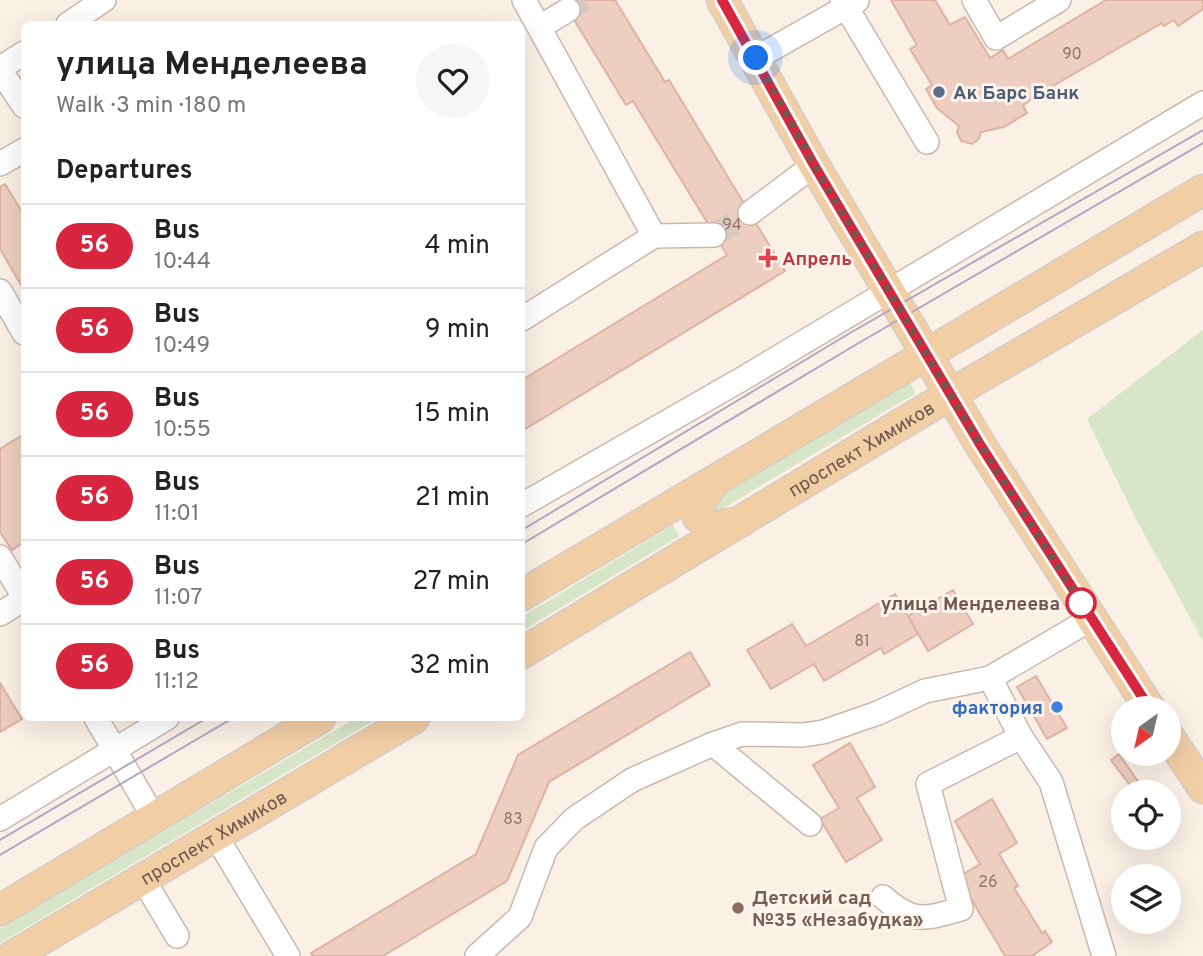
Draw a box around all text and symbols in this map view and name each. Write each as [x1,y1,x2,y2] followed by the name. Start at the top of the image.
[738,40,773,75] your location
[416,44,490,118] button: heart
[56,45,368,87] text: улица Менделеева
[1062,45,1082,65] house number: 90
[953,82,1079,106] place label: Ак Барс Банк
[931,84,947,100] marker: Ак Барс Банк
[56,92,246,121] text: Walk · 3 min · 180 m
[56,155,193,188] text: Departures
[154,215,200,248] text: Bus
[722,216,742,236] house number: 94
[424,230,490,263] text: 4 min
[80,231,109,261] text: 56
[154,248,211,277] text: 10:44
[782,248,852,272] place label: Апрель
[760,250,776,266] marker: Апрель
[154,299,200,332] text: Bus
[425,314,490,347] text: 9 min
[80,315,109,345] text: 56
[154,332,210,361] text: 10:49
[154,383,200,416] text: Bus
[784,397,940,503] street label: проспект Химиков
[415,398,490,431] text: 15 min
[80,399,109,429] text: 56
[154,416,211,445] text: 10:55
[154,467,200,500] text: Bus
[415,482,490,515] text: 21 min
[80,483,109,513] text: 56
[154,500,200,529] text: 11:01
[154,551,200,584] text: Bus
[412,566,490,599] text: 27 min
[80,567,109,597] text: 56
[154,584,202,613] text: 11:07
[1066,588,1096,618] marker: улица Менделеева
[881,593,1060,617] place label: улица Менделеева
[854,632,870,652] house number: 81
[154,635,200,668] text: Bus
[410,650,490,683] text: 32 min
[80,651,109,681] text: 56
[154,668,199,697] text: 11:12
[1111,696,1181,766] north arrow
[1111,696,1181,934] map controls
[952,697,1043,721] place label: фактория
[1049,699,1065,715] marker: фактория
[1111,780,1181,850] button: locate
[137,786,292,892] street label: проспект Химиков
[503,810,523,830] house number: 83
[1111,864,1181,934] button: layers
[978,873,998,893] house number: 26
[752,887,924,933] place label: Детский сад №35 «Незабудка»
[730,900,746,916] marker: Детский сад №35 «Незабудка»

